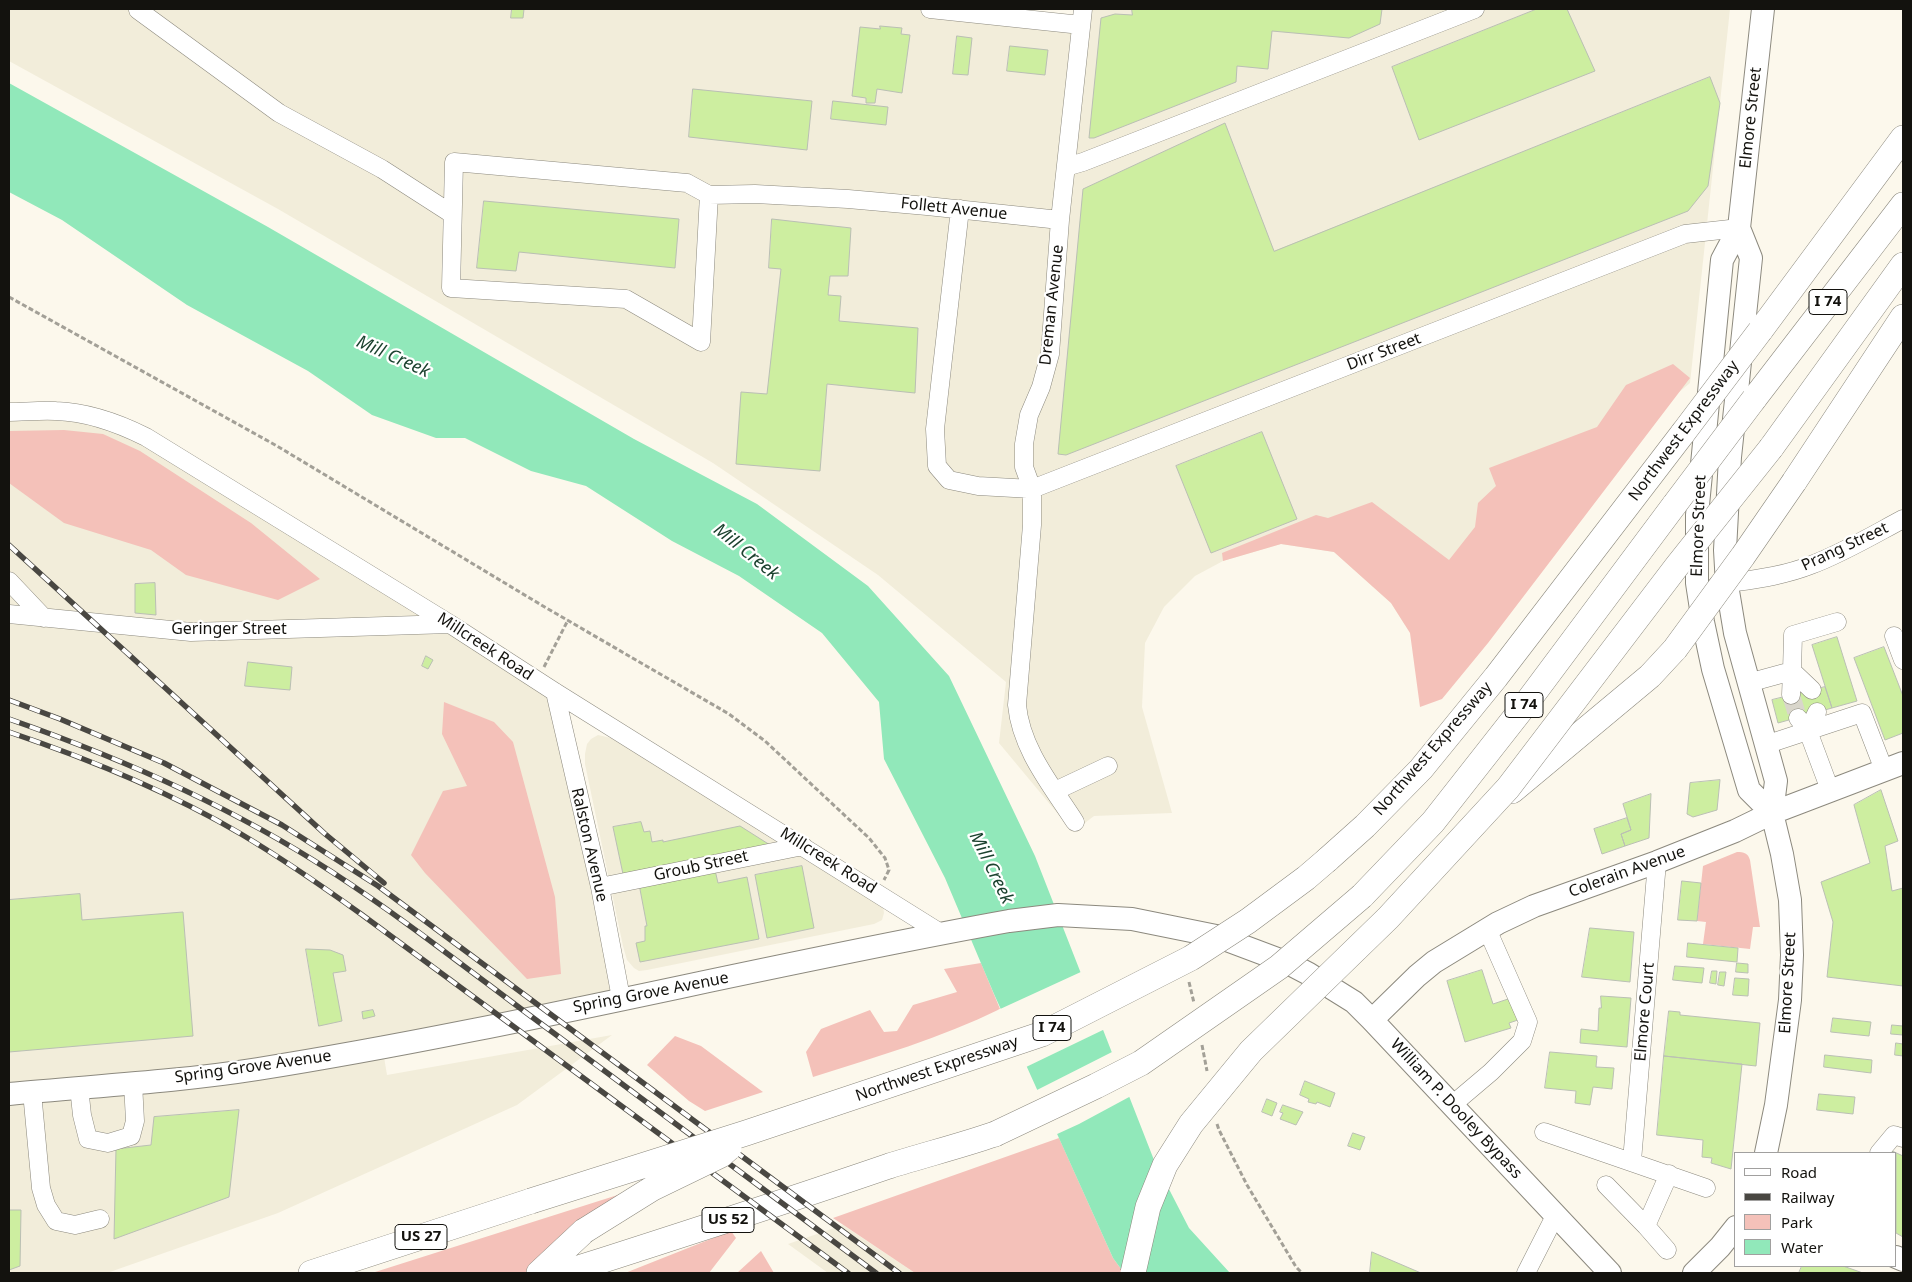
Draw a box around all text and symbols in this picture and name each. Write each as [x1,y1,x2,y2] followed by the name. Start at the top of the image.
[1736,66,1766,170] street label: Elmore Street
[900,194,1008,224] street label: Follett Avenue
[1036,244,1068,366] street label: Dreman Avenue
[1809,290,1847,314] road number: I 74
[1344,329,1424,375] street label: Dirr Street
[353,331,433,383] water label: Mill Creek
[1625,357,1743,505] street label: Northwest Expressway
[1688,475,1710,577] street label: Elmore Street
[709,519,783,585] water label: Mill Creek
[1799,519,1891,575] street label: Prang Street
[434,609,536,685] street label: Millcreek Road
[171,619,287,639] street label: Geringer Street
[1370,678,1496,820] street label: Northwest Expressway
[1505,692,1543,718] road number: I 74
[567,786,611,904] street label: Ralston Avenue
[776,824,880,898] street label: Millcreek Road
[964,828,1018,908] water label: Mill Creek
[1566,842,1688,902] street label: Colerain Avenue
[652,847,750,885] street label: Groub Street
[1776,932,1800,1034] street label: Elmore Street
[1631,962,1659,1062] street label: Elmore Court
[572,968,730,1018] street label: Spring Grove Avenue
[1033,1016,1071,1040] road number: I 74
[853,1032,1021,1106] street label: Northwest Expressway
[1386,1035,1526,1183] street label: William P. Dooley Bypass
[173,1046,333,1088] street label: Spring Grove Avenue
[1734,1152,1897,1267] legend
[1781,1162,1817,1182] text: Road
[1781,1187,1834,1207] text: Railway
[702,1208,754,1232] road number: US 52
[1781,1212,1813,1232] text: Park
[395,1224,447,1250] road number: US 27
[1781,1237,1823,1257] text: Water

